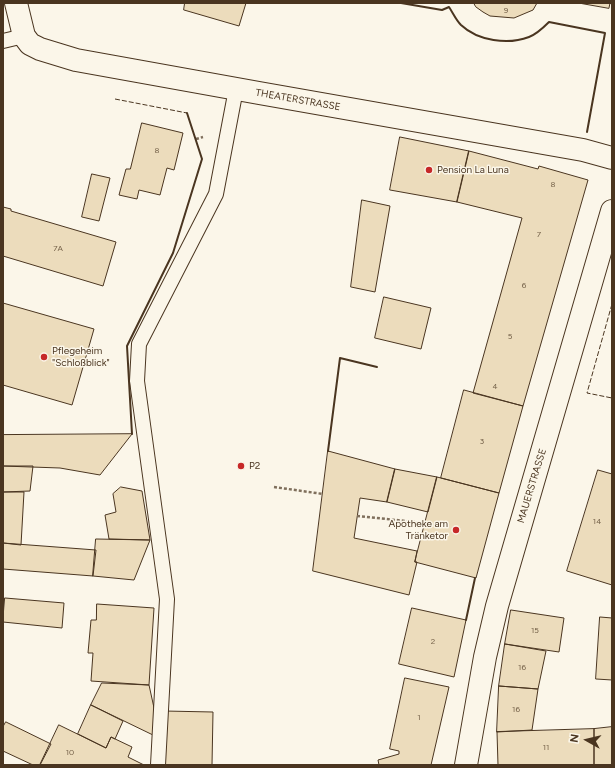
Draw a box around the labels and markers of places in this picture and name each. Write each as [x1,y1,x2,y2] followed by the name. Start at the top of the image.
[437,164,509,176] place label: Pension La Luna
[424,165,434,175] marker: Pension La Luna
[52,345,110,368] place label: Pflegeheim "Schloßblick"
[39,352,49,362] marker: Pflegeheim "Schloßblick"
[249,460,260,472] place label: P2
[236,461,246,471] marker: P2
[388,518,448,542] place label: Apotheke am Tränketor
[451,525,461,535] marker: Apotheke am Tränketor

